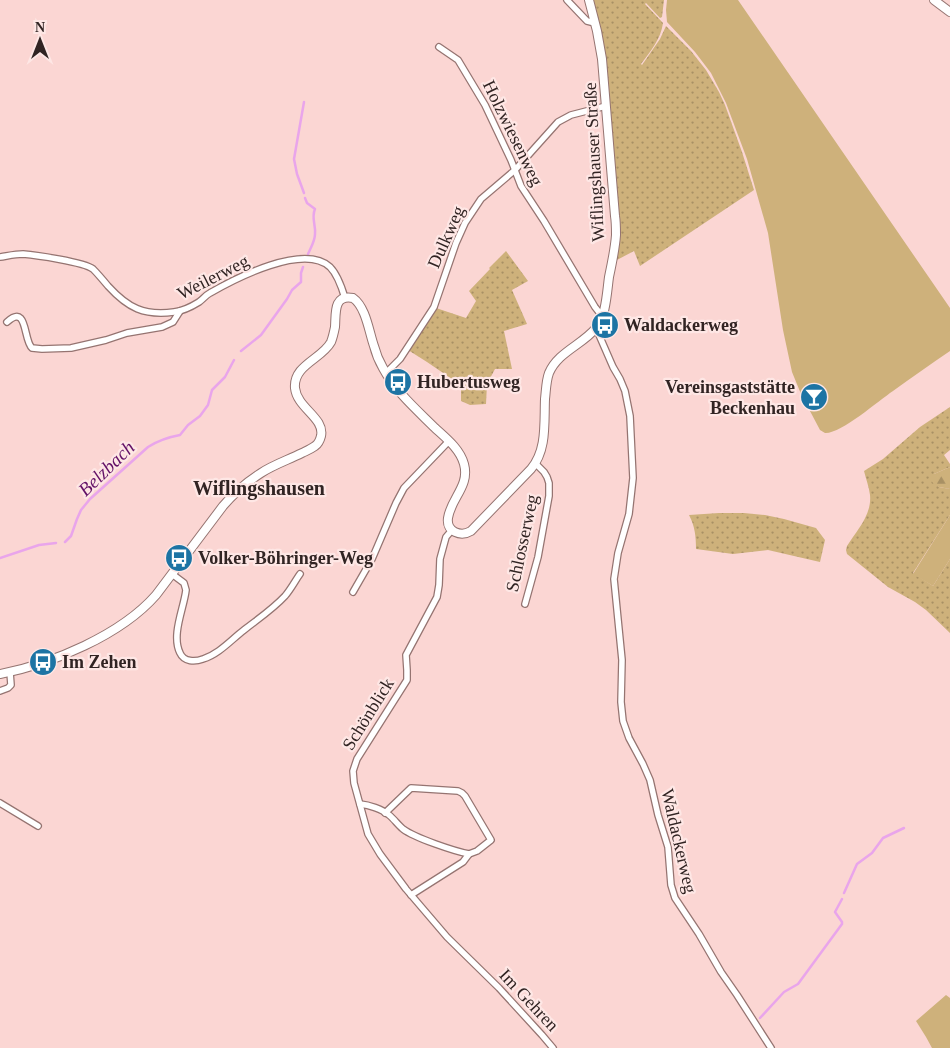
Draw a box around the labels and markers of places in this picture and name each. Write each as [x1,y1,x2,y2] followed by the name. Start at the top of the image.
[590,310,620,340] bus stop icon: Waldackerweg
[624,315,738,335] place label: Waldackerweg
[383,367,413,397] bus stop icon: Hubertusweg
[417,372,520,392] place label: Hubertusweg
[665,377,795,418] place label: Vereinsgaststätte Beckenhau
[799,382,829,412] bar icon: Vereinsgaststätte Beckenhau
[164,543,194,573] bus stop icon: Volker-Böhringer-Weg
[198,548,373,568] place label: Volker-Böhringer-Weg
[28,647,58,677] bus stop icon: Im Zehen
[62,652,137,672] place label: Im Zehen

